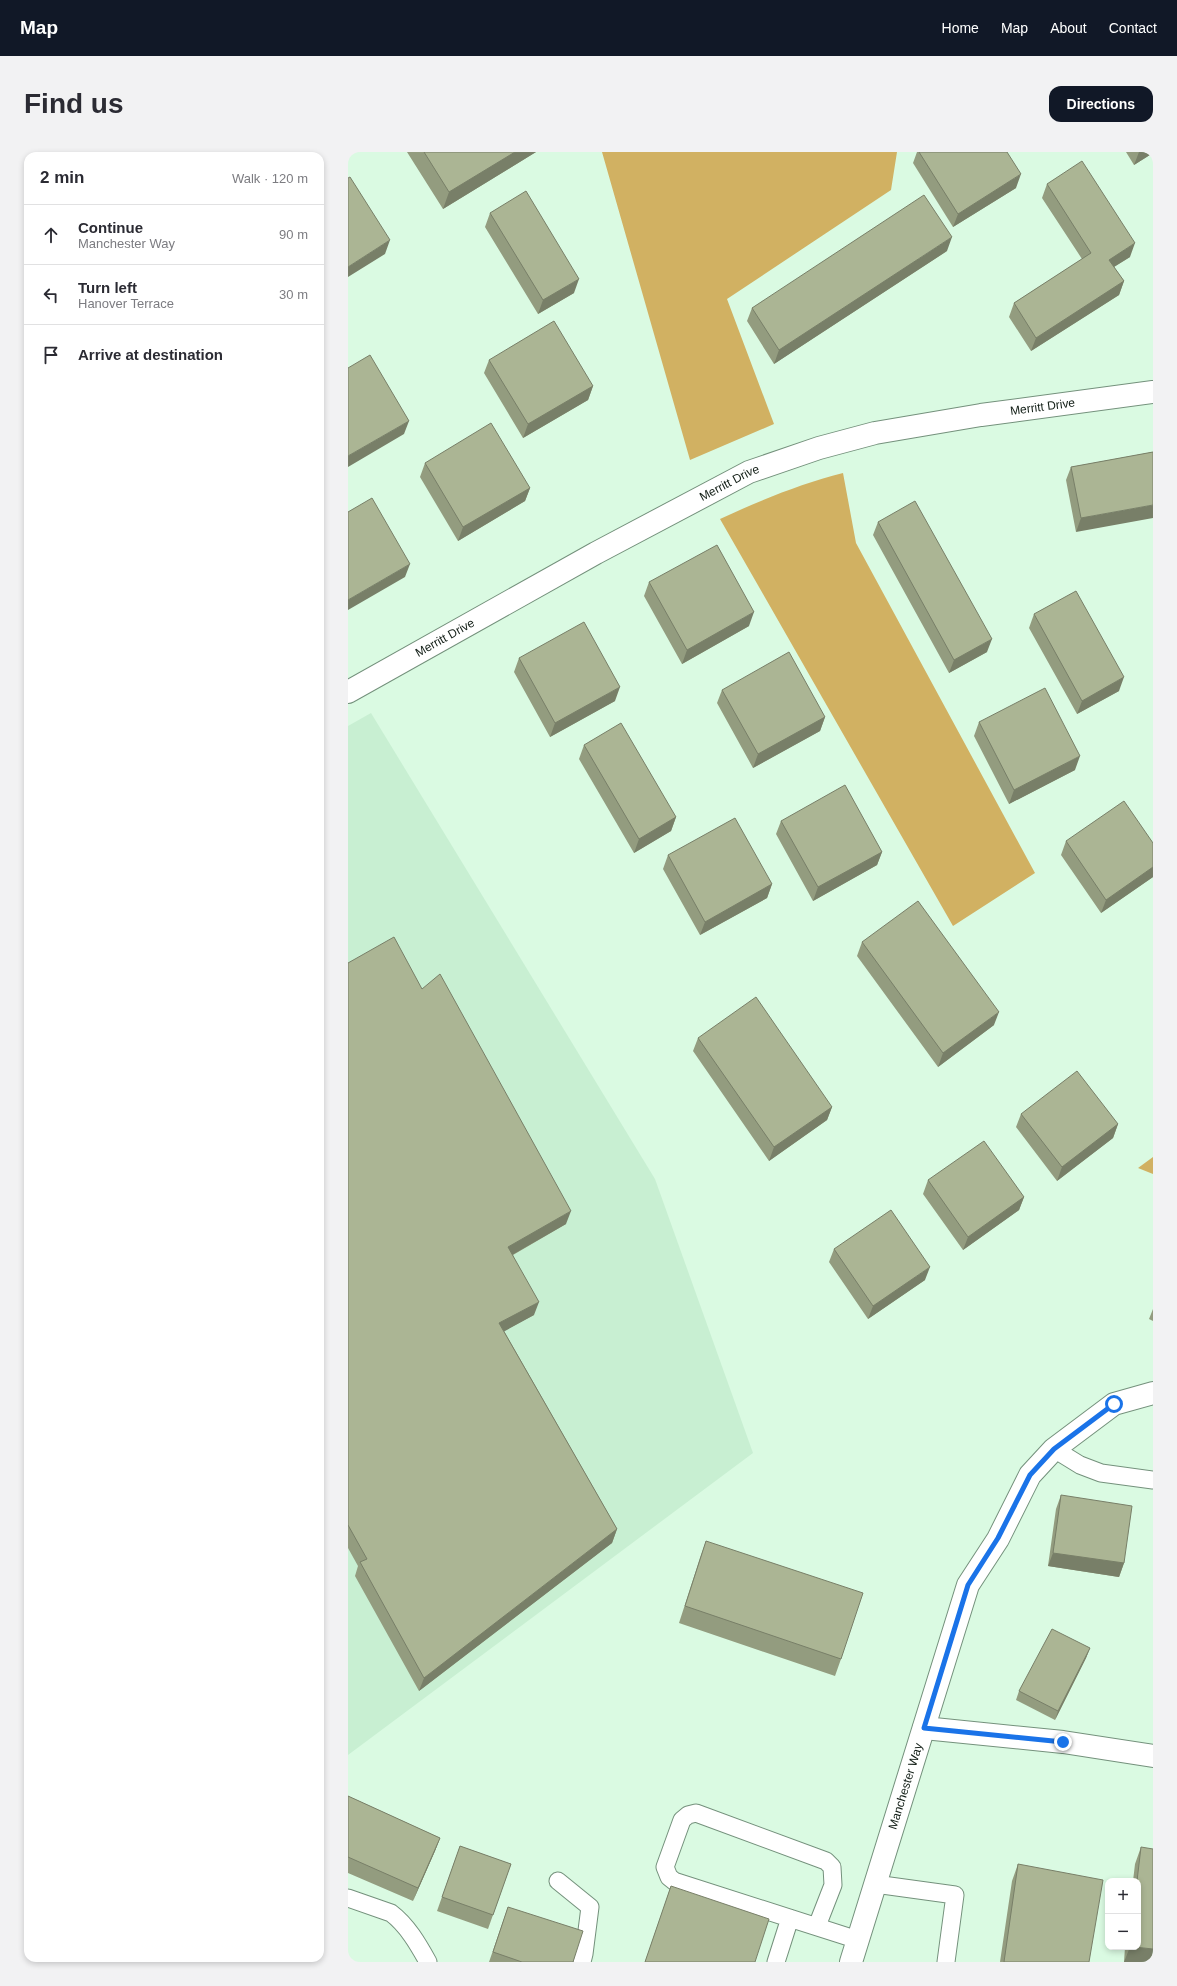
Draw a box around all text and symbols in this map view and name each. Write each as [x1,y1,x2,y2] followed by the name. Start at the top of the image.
[20,17,58,38] text: Map
[942,20,979,36] text: Home
[1001,20,1028,36] text: Map
[1050,20,1087,36] text: About
[1109,20,1157,36] text: Contact
[1049,86,1153,122] button: Directions
[24,88,124,119] text: Find us
[40,168,84,187] text: 2 min
[232,171,308,186] text: Walk · 120 m
[78,219,143,236] text: Continue
[40,224,62,246] icon: ahead
[279,227,308,242] text: 90 m
[78,236,175,251] text: Manchester Way
[78,279,137,296] text: Turn left
[40,284,62,306] icon: left
[279,287,308,302] text: 30 m
[78,296,174,311] text: Hanover Terrace
[40,344,62,366] icon: arrive
[78,346,223,363] text: Arrive at destination
[1009,395,1076,418] street label: Merritt Drive
[697,462,761,504] street label: Merritt Drive
[413,615,477,660] street label: Merritt Drive
[1105,1395,1123,1413] route start
[1054,1733,1072,1751] route end
[886,1741,926,1831] street label: Manchester Way
[1105,1878,1141,1950] map controls
[1105,1878,1141,1914] button: +
[1105,1914,1141,1950] button: −

